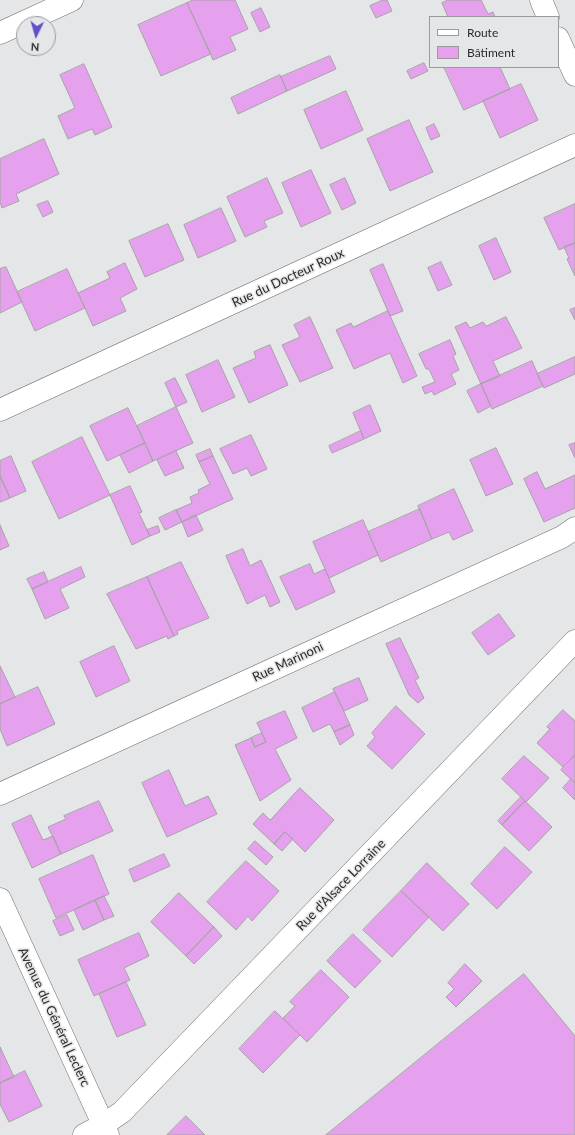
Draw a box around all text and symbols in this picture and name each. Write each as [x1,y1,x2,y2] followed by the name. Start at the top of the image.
[16,16,56,56] north arrow
[429,16,559,68] legend
[467,25,498,40] text: Route
[30,41,40,54] text: N
[467,45,515,60] text: Bâtiment
[229,245,347,311] street label: Rue du Docteur Roux
[250,639,326,685] street label: Rue Marinoni
[293,836,389,934] street label: Rue d'Alsace Lorraine
[15,945,93,1089] street label: Avenue du Général Leclerc

